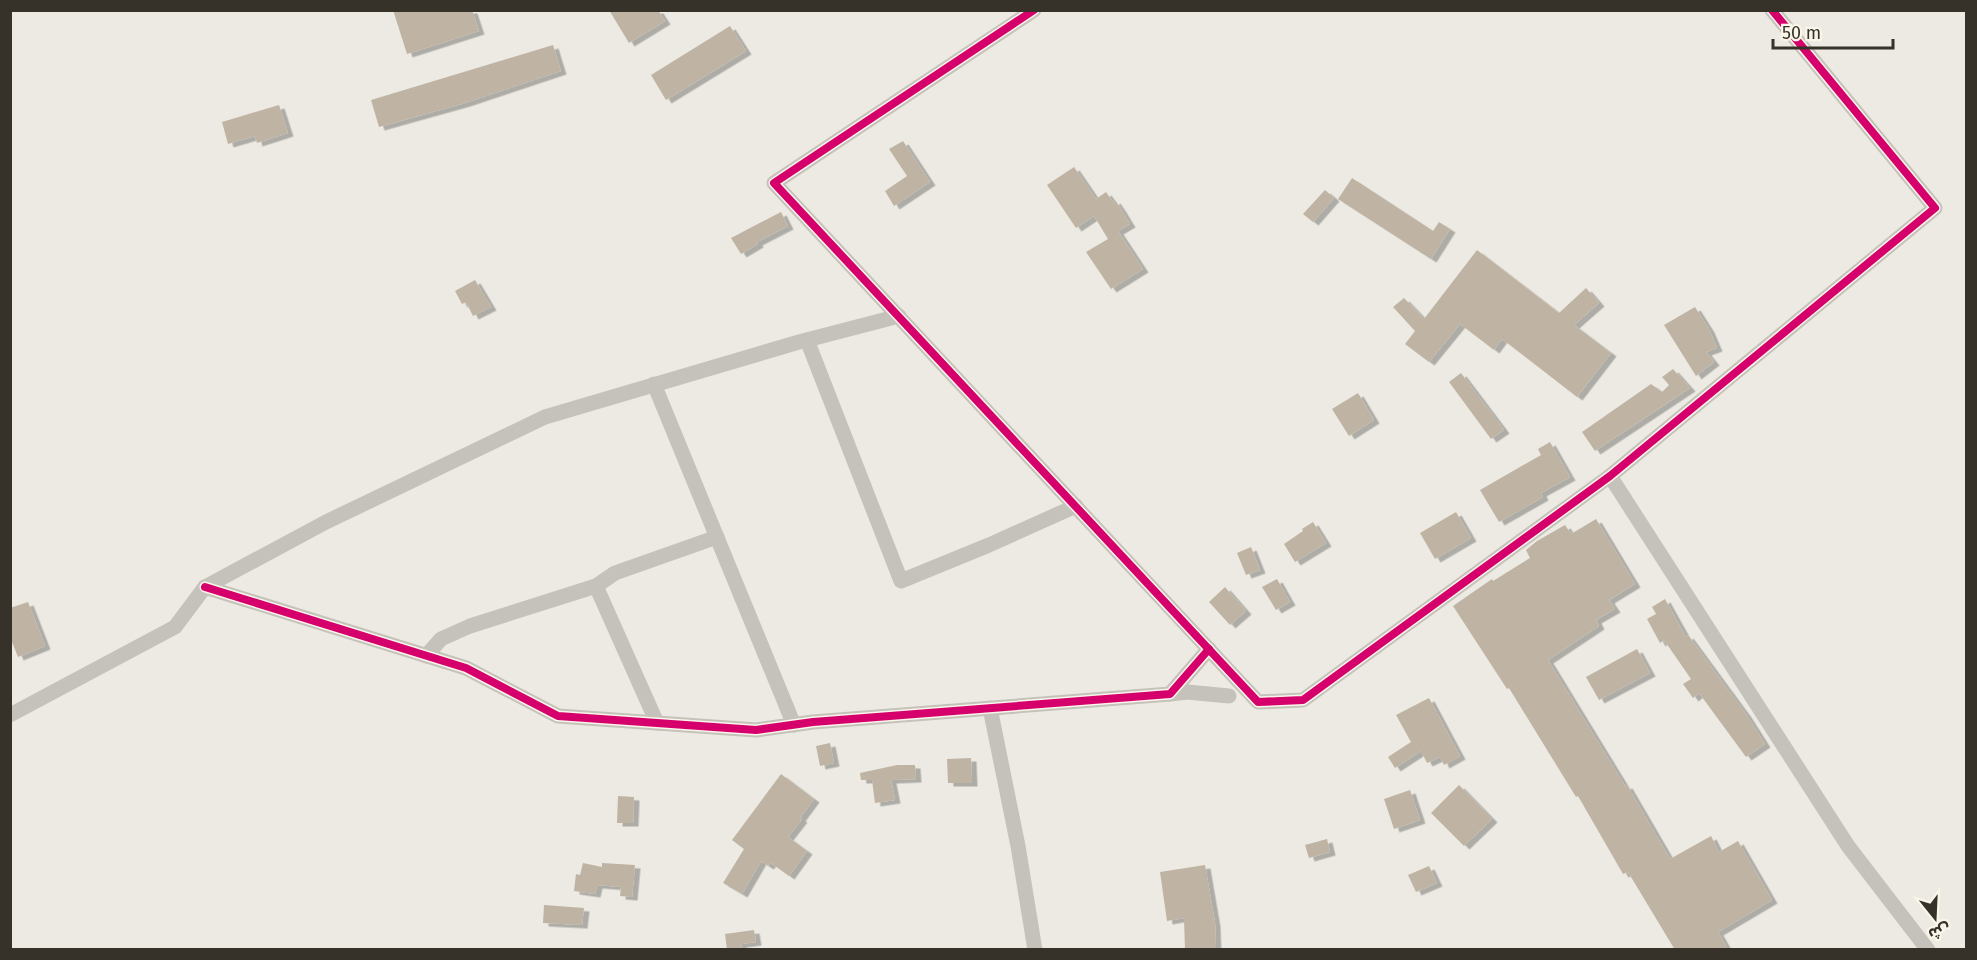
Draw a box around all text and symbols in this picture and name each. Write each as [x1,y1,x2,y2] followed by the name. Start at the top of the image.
[1773,12,1893,50] scale bar
[1782,22,1821,44] text: 50 m
[1905,888,1965,948] north arrow
[1926,919,1953,944] text: ش

